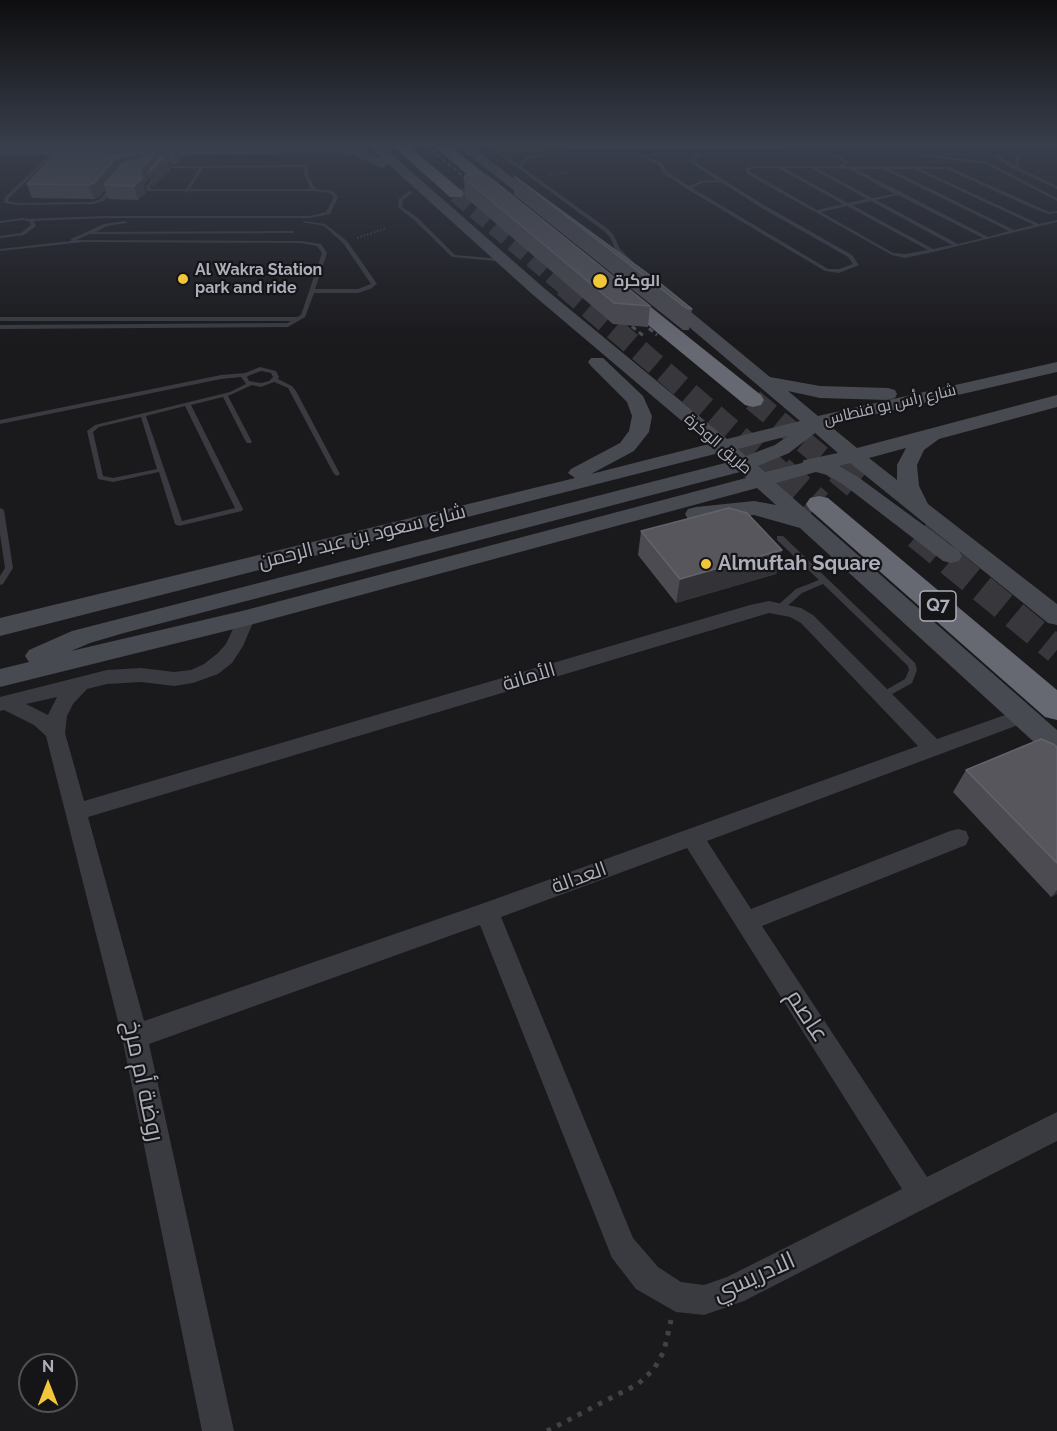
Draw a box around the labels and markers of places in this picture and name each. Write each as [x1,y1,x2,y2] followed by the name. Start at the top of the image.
[195,260,322,298] place label: Al Wakra Station park and ride
[614,271,660,291] place label: الوكرة
[176,272,190,286] marker: Al Wakra Station park and ride
[591,272,609,290] marker: الوكرة
[718,552,881,576] place label: Almuftah Square
[699,557,713,571] marker: Almuftah Square

